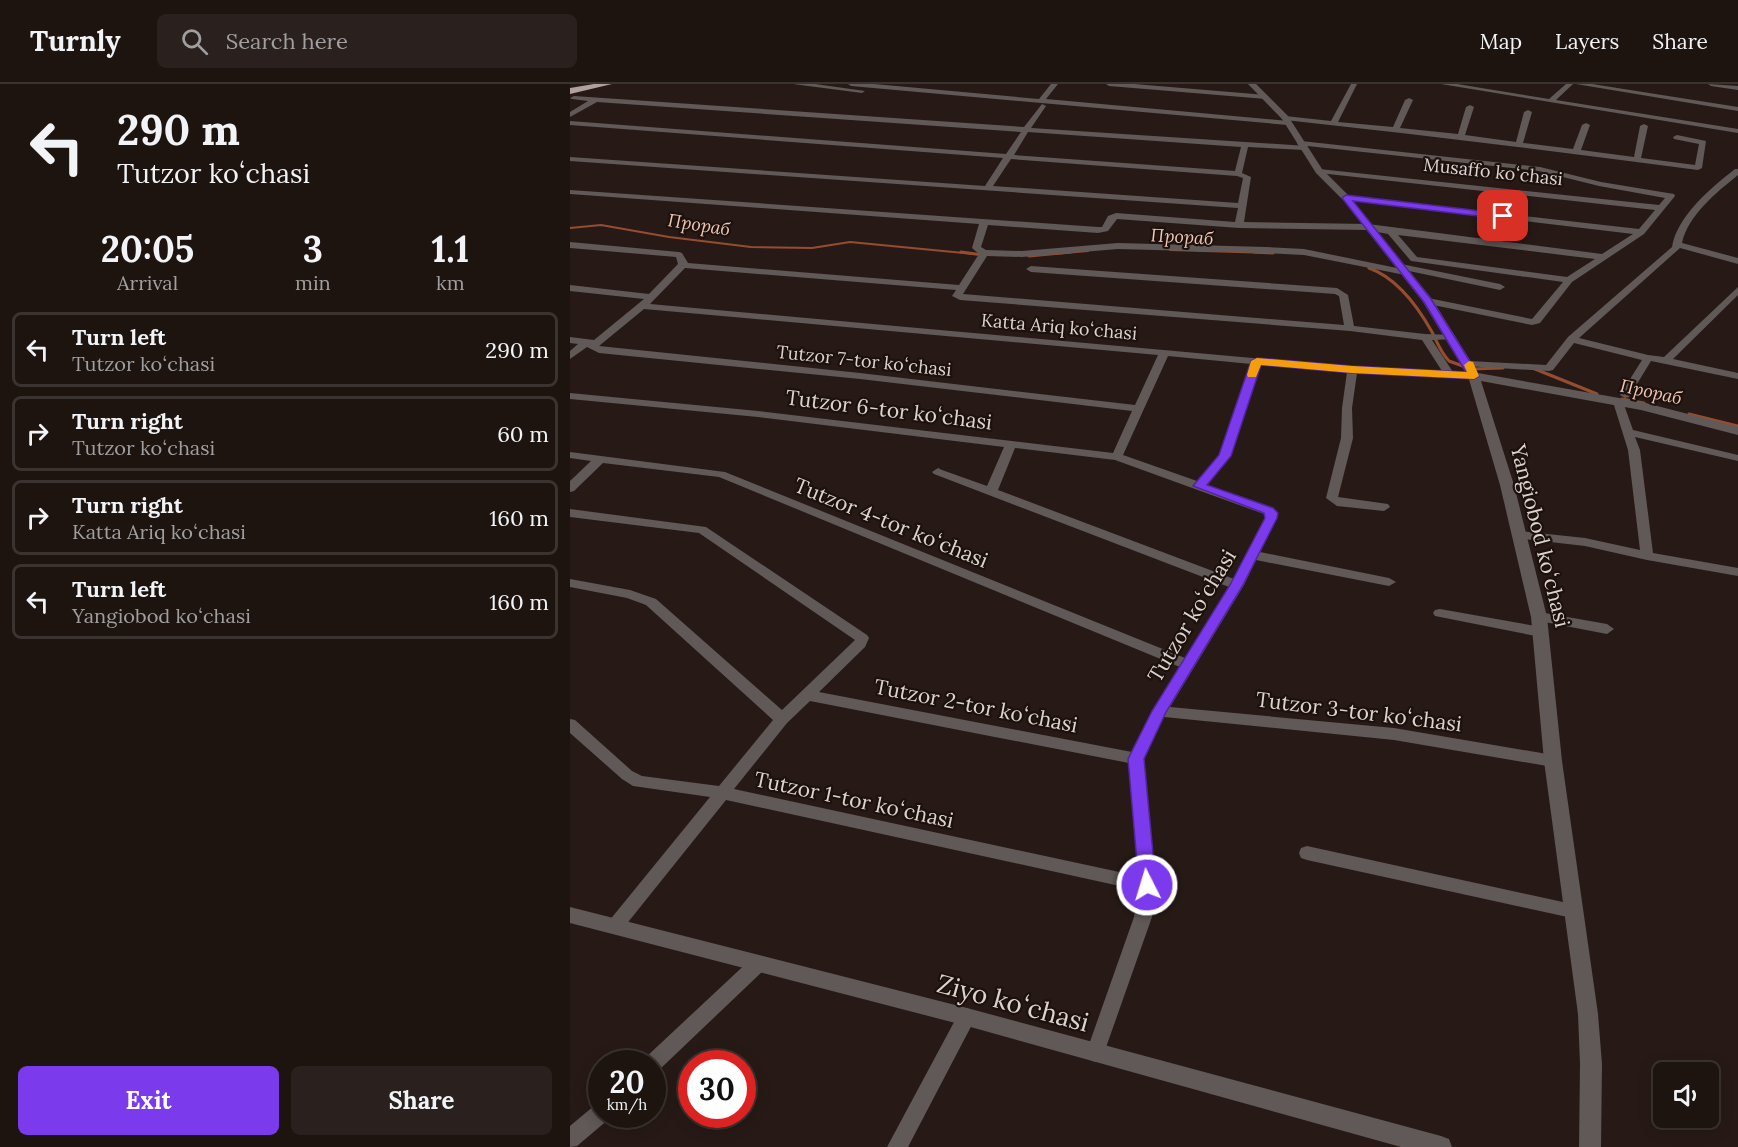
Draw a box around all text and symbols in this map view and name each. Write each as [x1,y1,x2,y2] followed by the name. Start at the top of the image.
[157,14,577,68] search box
[30,23,121,59] text: Turnly
[178,25,211,58] icon: search
[226,27,348,55] text: Search here
[1479,28,1522,55] text: Map
[1555,28,1619,55] text: Layers
[1652,28,1708,55] text: Share
[117,103,240,157] text: 290 m
[18,108,96,186] icon: left
[1422,153,1564,190] street label: Musaffo koʻchasi
[117,156,310,190] text: Tutzor koʻchasi
[1477,190,1528,241] pin
[1486,199,1519,232] icon: arrive
[666,208,732,241] water label: Прораб
[1150,223,1215,250] water label: Прораб
[101,226,194,272] text: 20:05
[303,226,323,272] text: 3
[432,226,469,272] text: 1.1
[117,270,178,295] text: Arrival
[295,270,331,295] text: min
[436,270,465,295] text: km
[980,308,1138,345] street label: Katta Ariq koʻchasi
[72,323,166,351] text: Turn left
[21,333,54,366] icon: left
[485,336,549,364] text: 290 m
[776,340,953,381] street label: Tutzor 7-tor koʻchasi
[72,351,215,376] text: Tutzor koʻchasi
[1618,374,1685,409] water label: Прораб
[784,383,994,436] street label: Tutzor 6-tor koʻchasi
[72,407,183,435] text: Turn right
[21,417,54,450] icon: right
[497,420,549,448] text: 60 m
[72,435,215,460] text: Tutzor koʻchasi
[1504,441,1576,630] street label: Yangiobod koʻchasi
[790,471,992,574] street label: Tutzor 4-tor koʻchasi
[72,491,183,519] text: Turn right
[21,501,54,534] icon: right
[489,504,549,532] text: 160 m
[72,519,246,544] text: Katta Ariq koʻchasi
[1141,544,1242,687] street label: Tutzor koʻchasi
[72,575,166,603] text: Turn left
[21,585,54,618] icon: left
[489,588,549,616] text: 160 m
[72,603,251,628] text: Yangiobod koʻchasi
[872,673,1080,738] street label: Tutzor 2-tor koʻchasi
[1255,685,1464,738] street label: Tutzor 3-tor koʻchasi
[752,765,956,834] street label: Tutzor 1-tor koʻchasi
[1115,853,1179,917] position arrow
[933,966,1093,1039] street label: Ziyo koʻchasi
[678,1050,756,1128] speed limit sign: 30
[1653,1062,1719,1128] map controls
[1653,1062,1719,1128] button: sound
[609,1063,645,1101] text: 20
[18,1066,279,1135] button: Exit
[291,1066,552,1135] button: Share
[607,1095,647,1114] text: km/h

